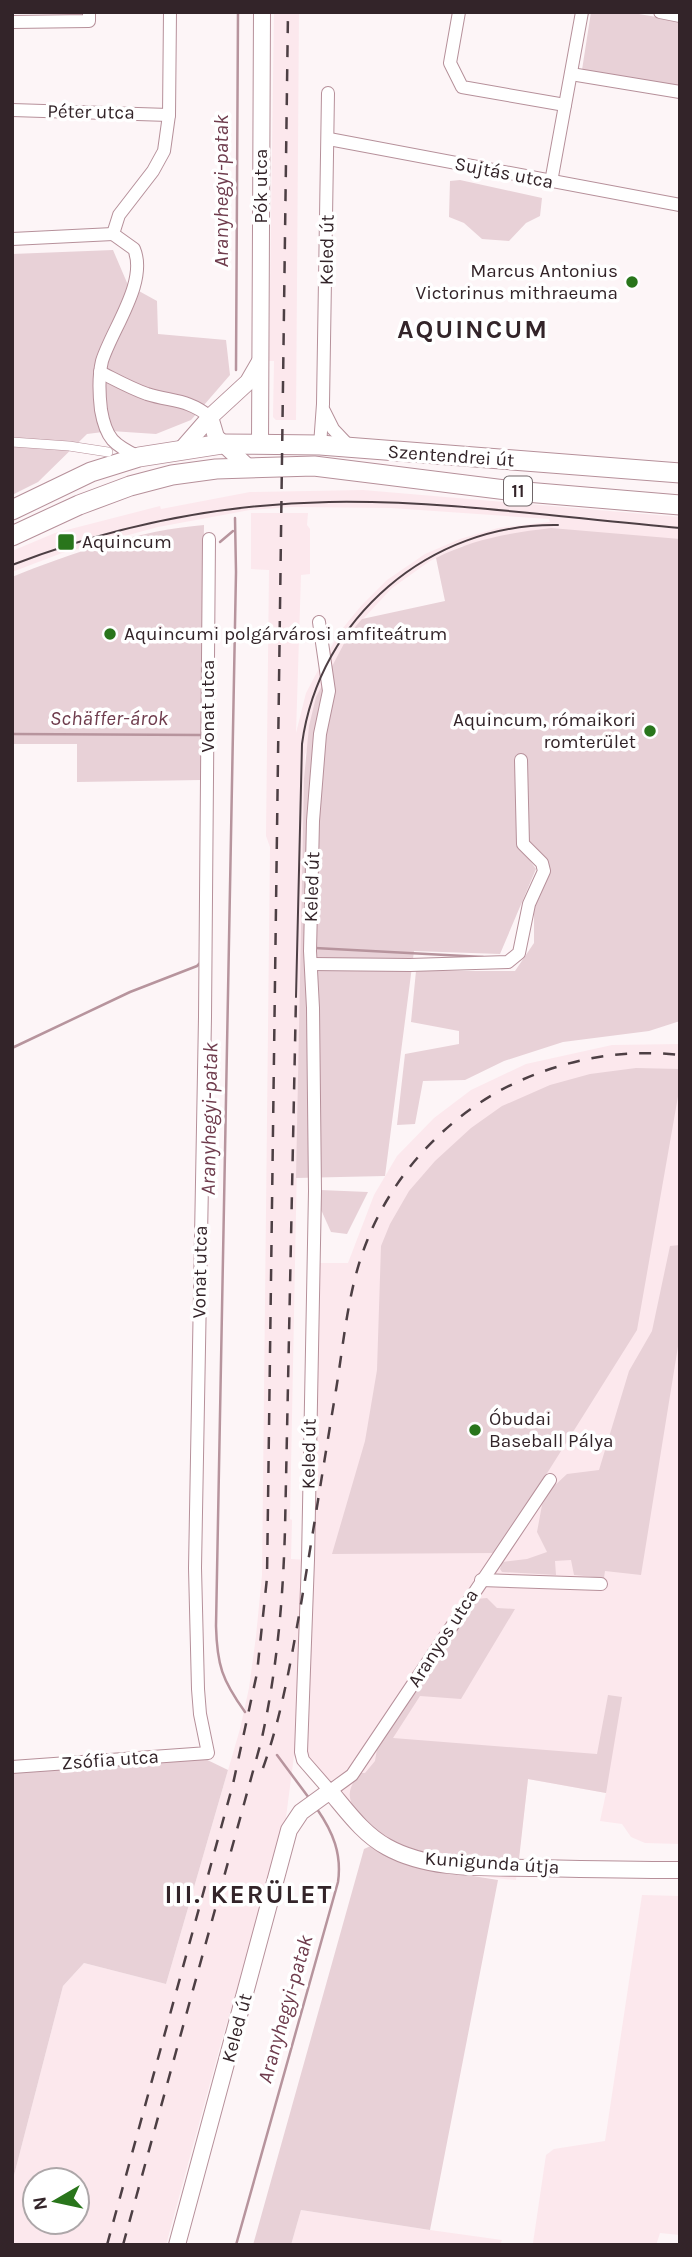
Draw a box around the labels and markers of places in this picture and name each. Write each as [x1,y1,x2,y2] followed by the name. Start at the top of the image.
[415,260,618,304] place label: Marcus Antonius Victorinus mithraeuma
[624,274,640,290] marker: Marcus Antonius Victorinus mithraeuma
[82,531,172,553] place label: Aquincum
[56,532,76,552] marker: Aquincum
[124,623,447,645] place label: Aquincumi polgárvárosi amfiteátrum
[102,626,118,642] marker: Aquincumi polgárvárosi amfiteátrum
[453,709,636,753] place label: Aquincum, rómaikori romterület
[642,723,658,739] marker: Aquincum, rómaikori romterület
[489,1407,613,1452] place label: Óbudai Baseball Pálya
[467,1422,483,1438] marker: Óbudai Baseball Pálya

